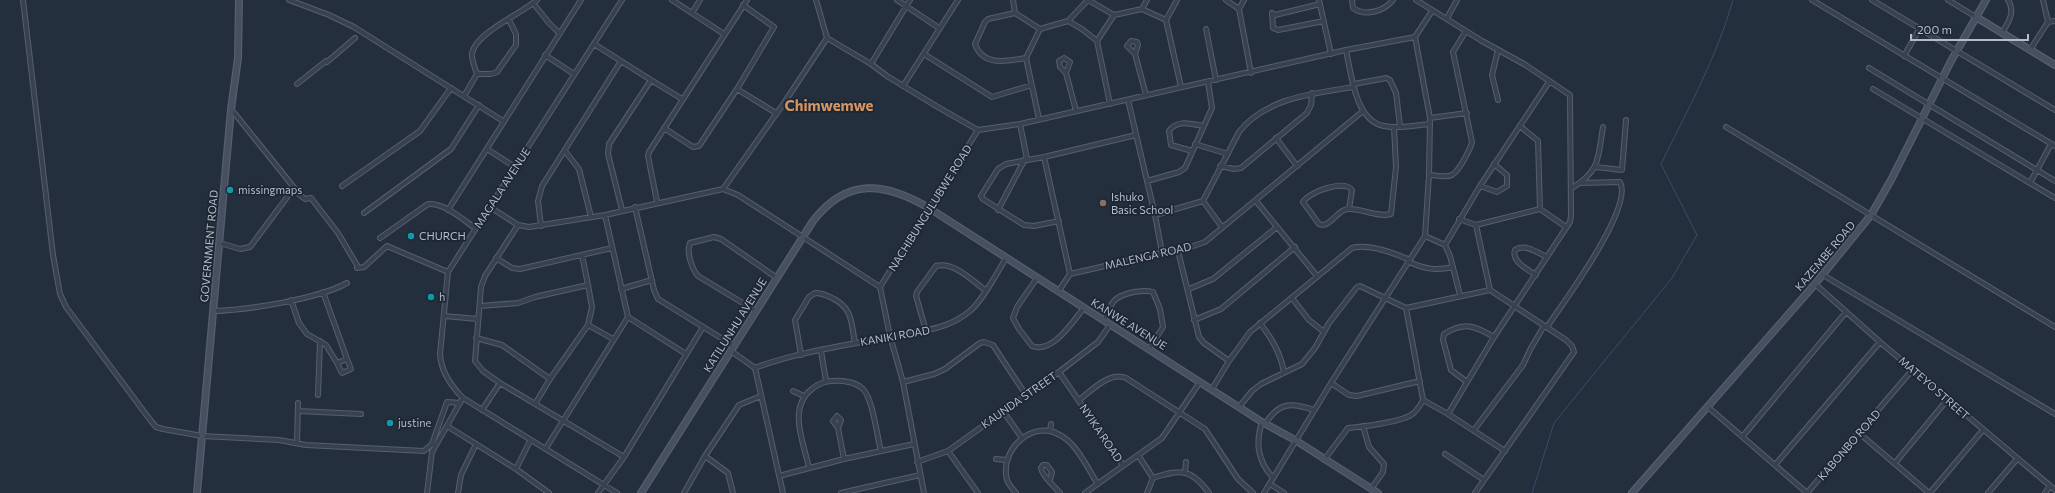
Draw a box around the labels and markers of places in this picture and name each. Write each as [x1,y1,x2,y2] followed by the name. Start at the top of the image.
[238,183,302,196] place label: missingmaps
[225,185,235,195] marker: missingmaps
[1111,190,1173,216] place label: Ishuko Basic School
[1098,198,1108,208] marker: Ishuko Basic School
[419,229,466,242] place label: CHURCH
[406,231,416,241] marker: CHURCH
[439,290,445,303] place label: h
[426,292,436,302] marker: h
[398,416,432,429] place label: justine
[385,418,395,428] marker: justine

